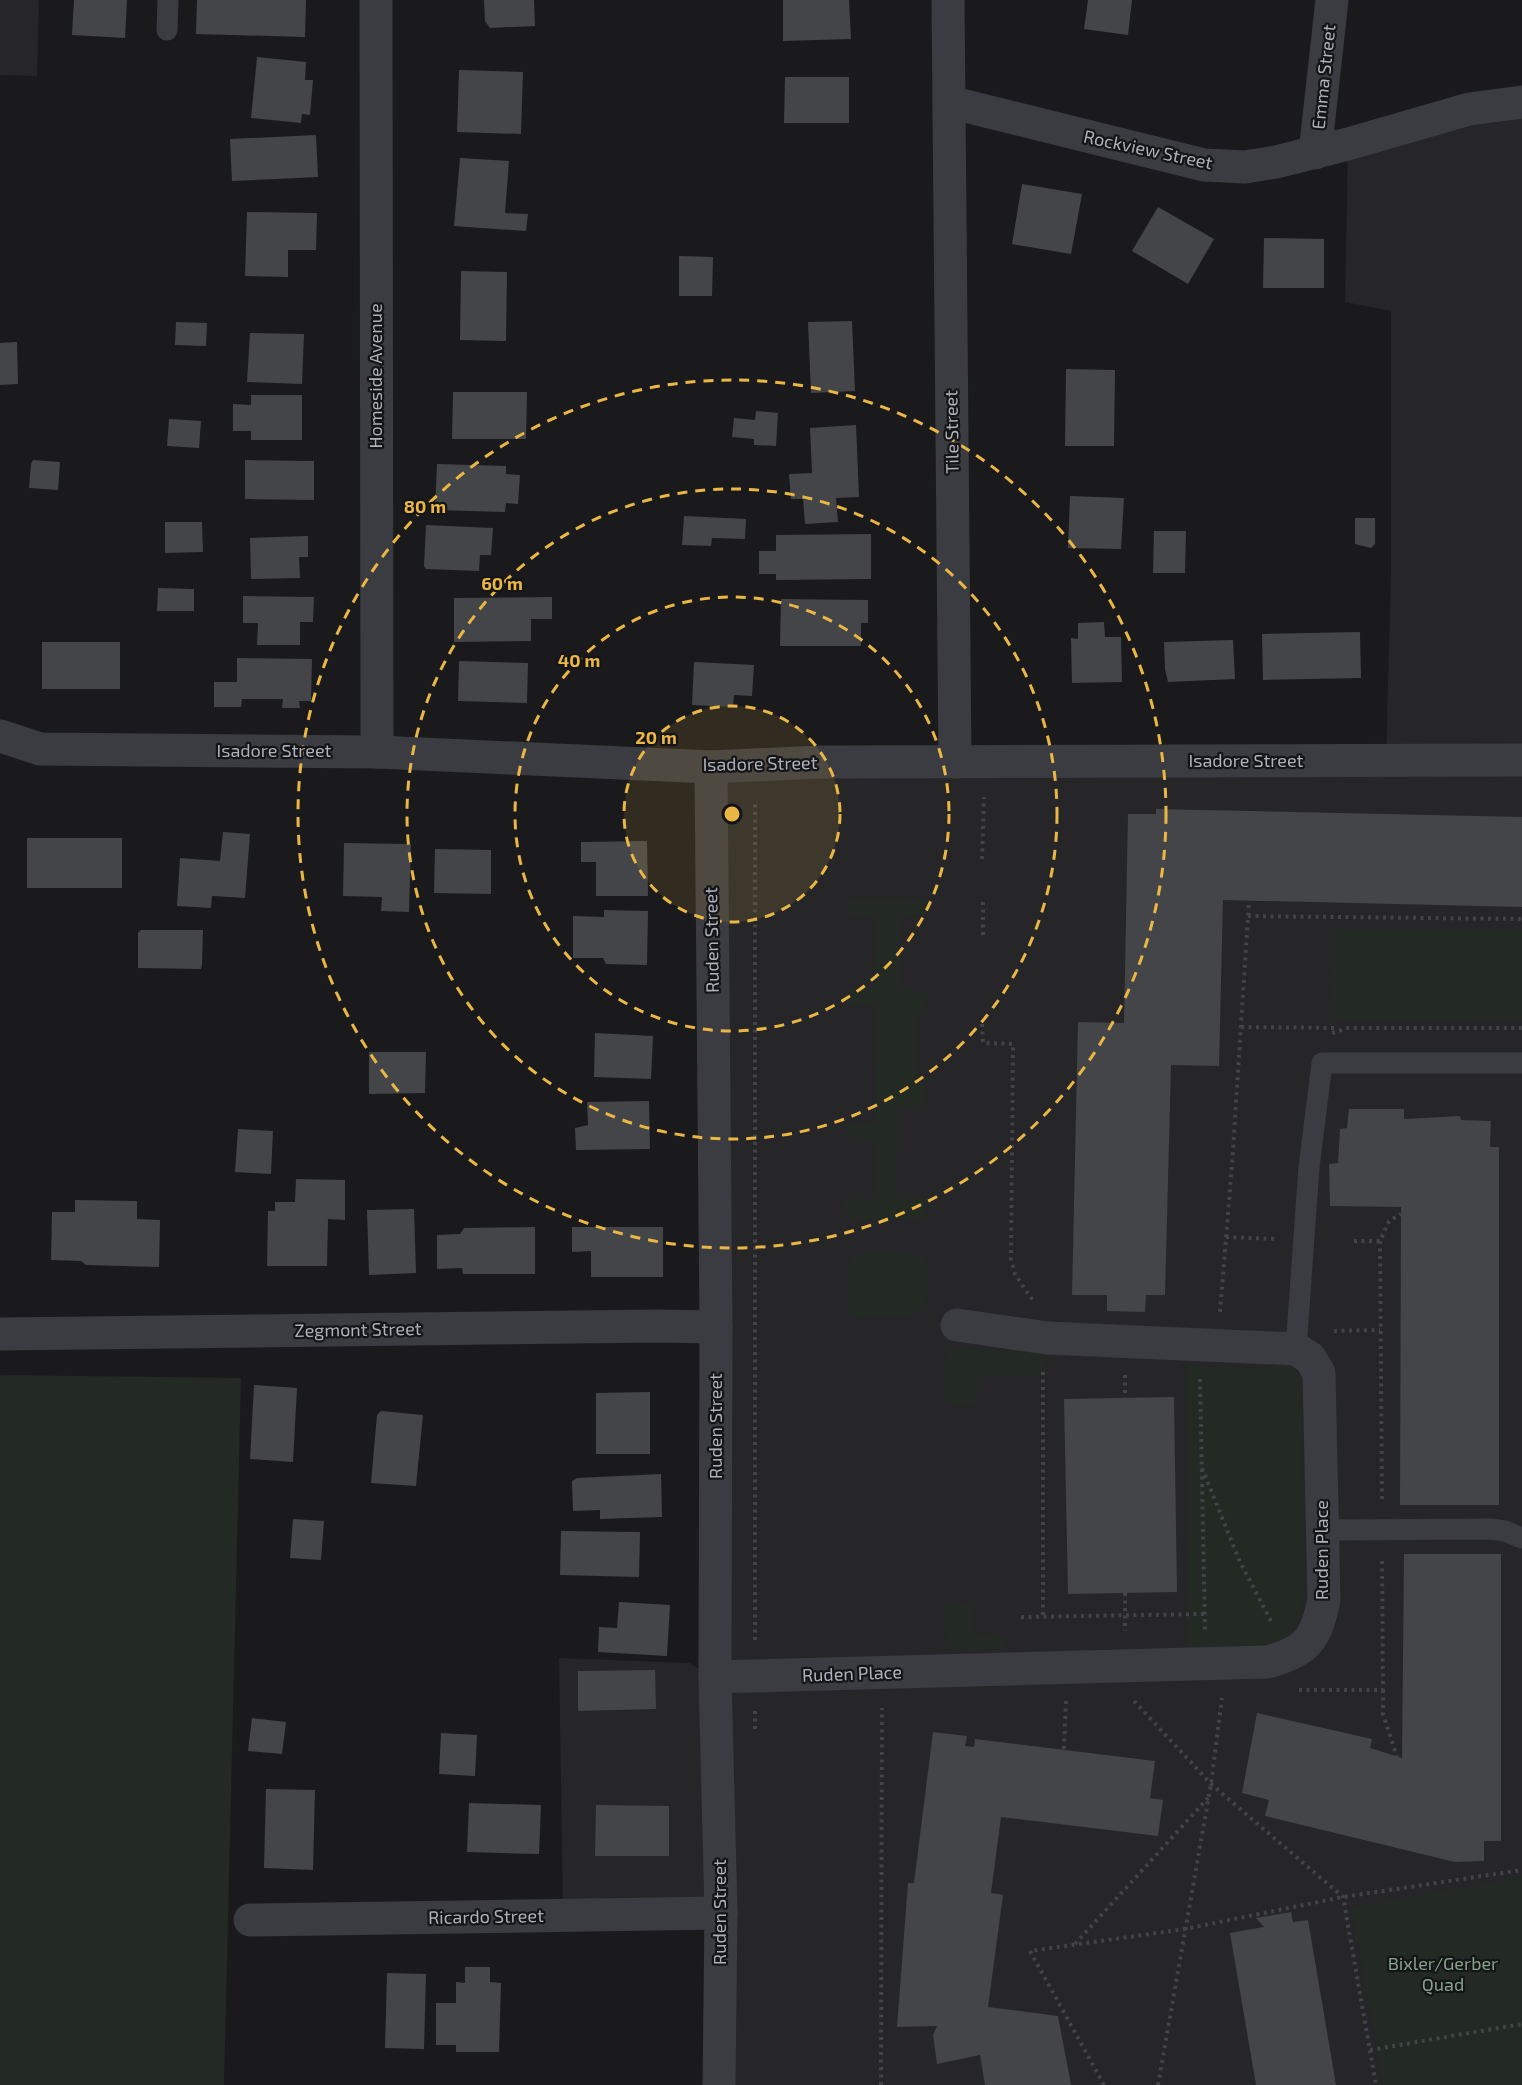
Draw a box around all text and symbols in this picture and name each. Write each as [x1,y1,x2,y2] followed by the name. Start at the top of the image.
[1307,23,1339,131] street label: Emma Street
[1082,125,1215,173] street label: Rockview Street
[364,303,386,449] street label: Homeside Avenue
[939,390,963,474] street label: Tile Street
[404,495,446,517] text: 80 m
[481,572,523,594] text: 60 m
[558,649,600,671] text: 40 m
[635,726,677,748] text: 20 m
[217,739,332,761] street label: Isadore Street
[1189,749,1304,771] street label: Isadore Street
[702,751,818,775] street label: Isadore Street
[722,804,742,824] centre of rings
[699,887,723,993] street label: Ruden Street
[294,1317,422,1341] street label: Zegmont Street
[704,1373,726,1479] street label: Ruden Street
[1310,1500,1332,1600] street label: Ruden Place
[802,1660,902,1686] street label: Ruden Place
[708,1859,730,1965] street label: Ruden Street
[428,1904,544,1928] street label: Ricardo Street
[1388,1952,1498,1995] park label: Bixler/Gerber Quad

